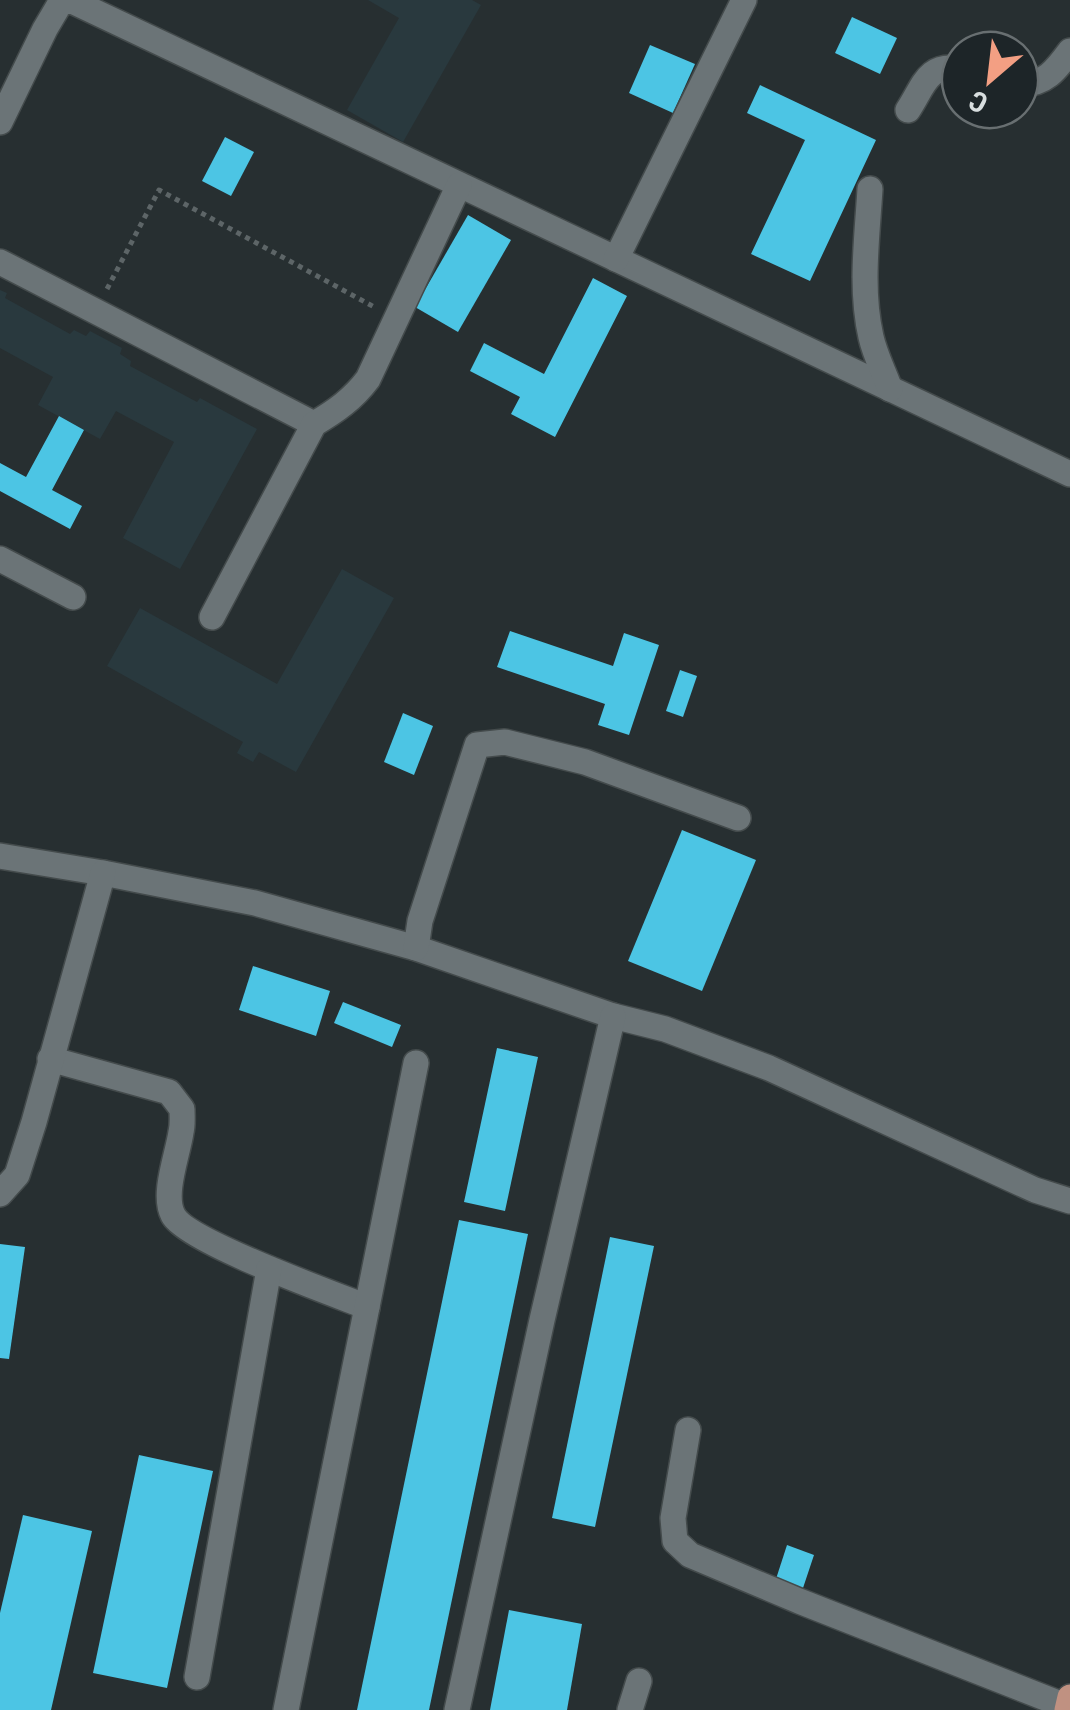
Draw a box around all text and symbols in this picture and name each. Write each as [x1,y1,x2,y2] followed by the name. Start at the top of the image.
[940,30,1040,130] north arrow
[964,83,993,120] text: С

